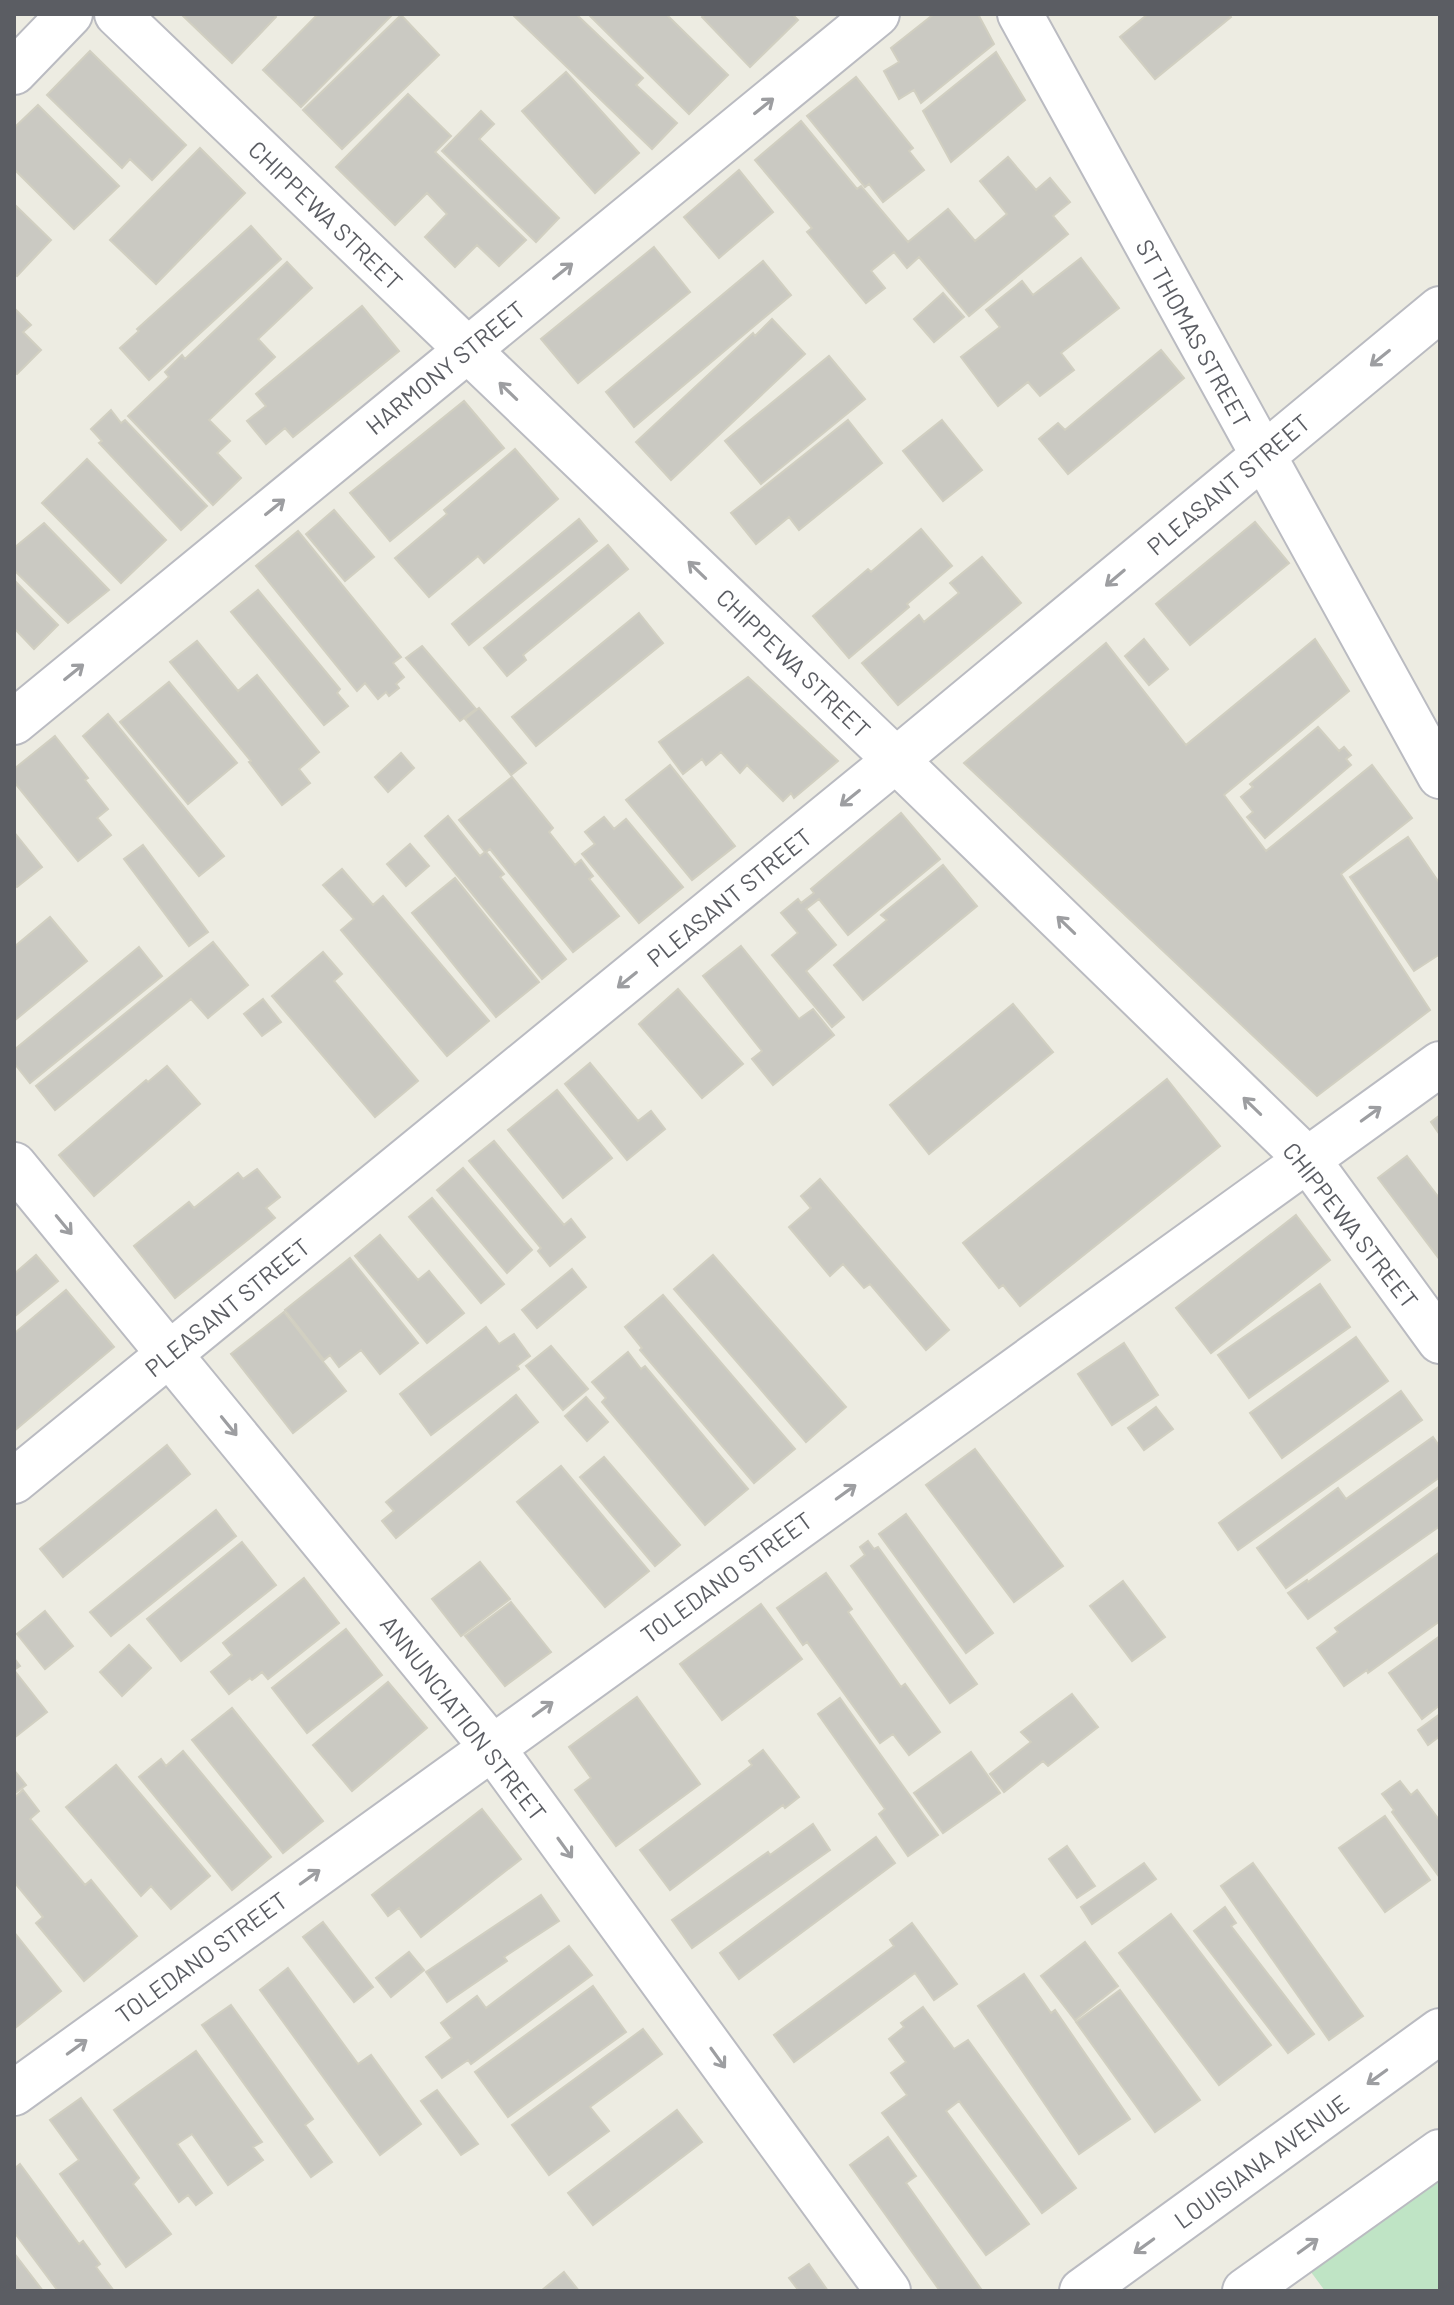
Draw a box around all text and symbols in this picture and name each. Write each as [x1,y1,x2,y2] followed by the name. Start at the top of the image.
[753,98,774,115] one-way arrow
[243,134,409,296] street label: CHIPPEWA STREET
[1130,234,1258,432] street label: ST THOMAS STREET
[552,262,572,280] one-way arrow
[360,294,530,440] street label: HARMONY STREET
[1370,349,1390,367] one-way arrow
[499,382,519,400] one-way arrow
[1141,407,1315,561] street label: PLEASANT STREET
[264,498,285,516] one-way arrow
[687,561,707,580] one-way arrow
[1105,569,1125,587] one-way arrow
[711,582,877,744] street label: CHIPPEWA STREET
[63,663,84,681] one-way arrow
[841,789,861,807] one-way arrow
[641,822,817,972] street label: PLEASANT STREET
[1057,916,1076,935] one-way arrow
[618,971,638,989] one-way arrow
[1243,1097,1262,1116] one-way arrow
[1360,1106,1381,1123] one-way arrow
[1277,1136,1425,1314] street label: CHIPPEWA STREET
[55,1214,73,1235] one-way arrow
[139,1232,315,1382] street label: PLEASANT STREET
[220,1415,238,1436] one-way arrow
[834,1484,856,1500] one-way arrow
[635,1505,817,1649] street label: TOLEDANO STREET
[375,1610,553,1826] street label: ANNUNCIATION STREET
[532,1700,554,1717] one-way arrow
[557,1837,573,1859] one-way arrow
[299,1869,320,1886] one-way arrow
[110,1885,292,2029] street label: TOLEDANO STREET
[66,2038,87,2055] one-way arrow
[710,2047,727,2069] one-way arrow
[1367,2068,1388,2085] one-way arrow
[1168,2088,1354,2234] street label: LOUISIANA AVENUE
[1297,2237,1319,2254] one-way arrow
[1133,2238,1155,2255] one-way arrow

